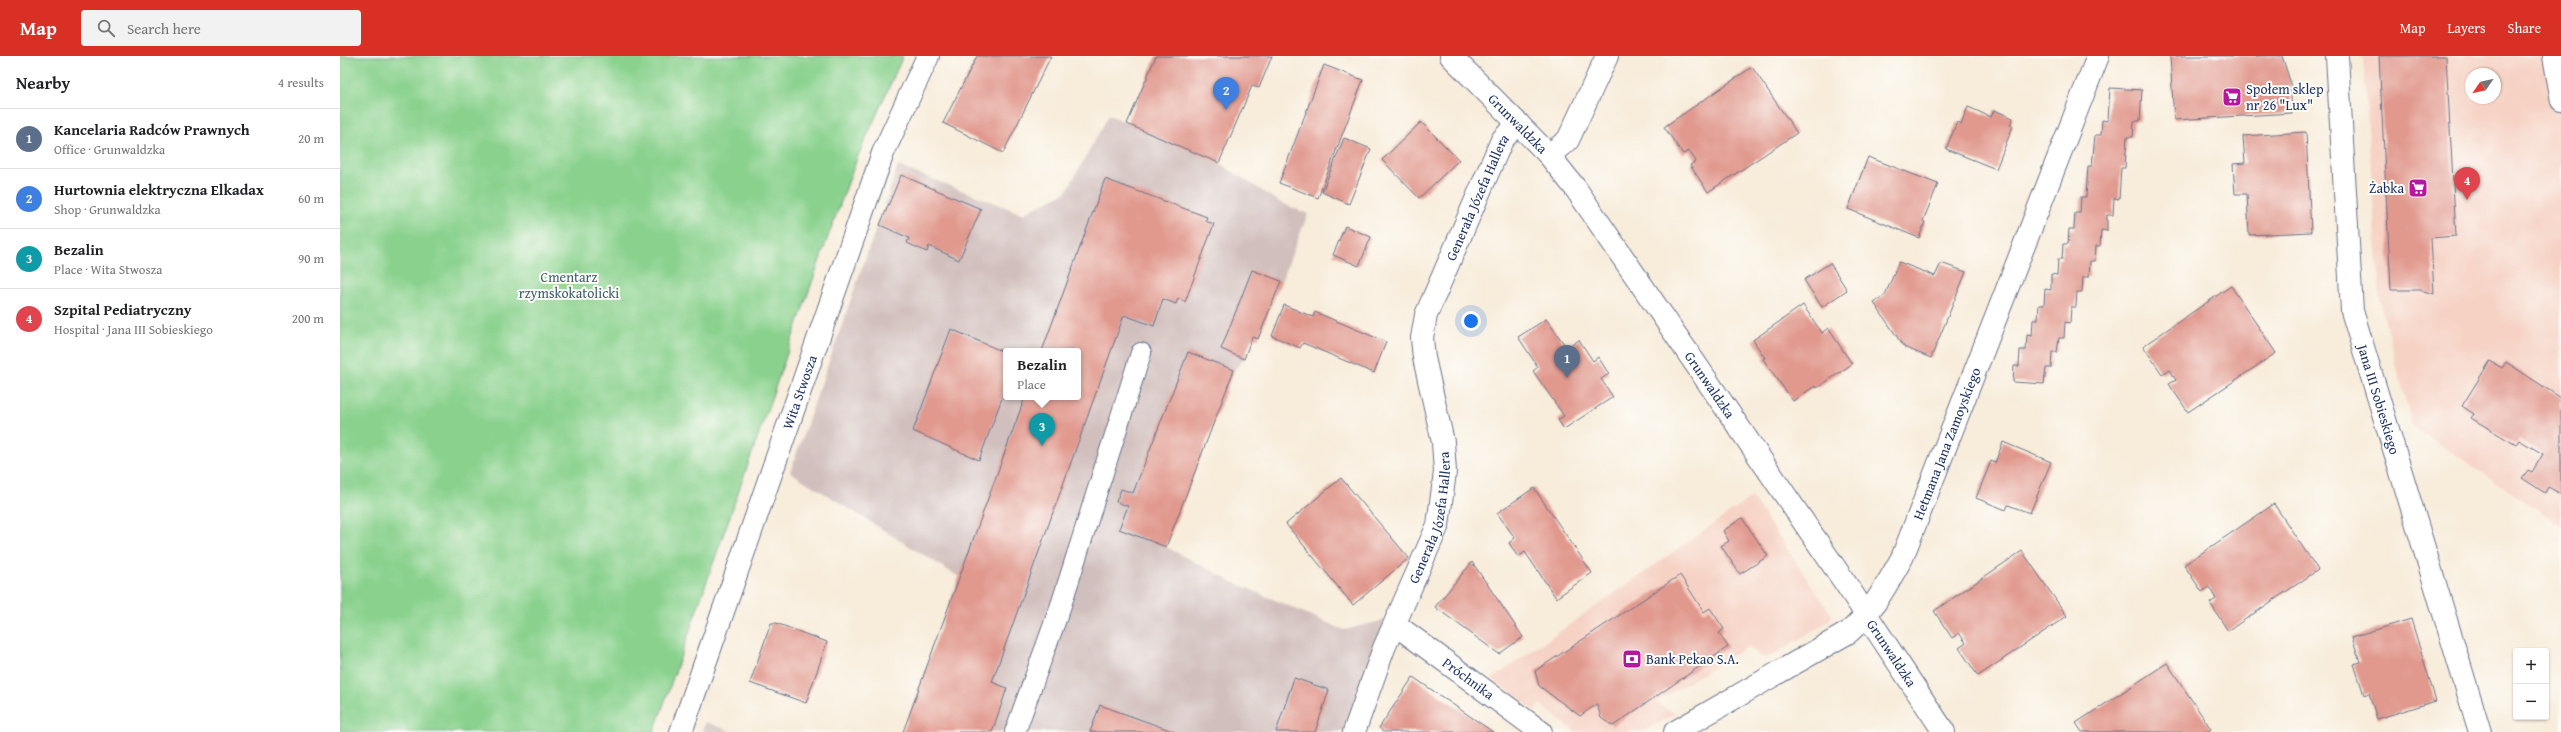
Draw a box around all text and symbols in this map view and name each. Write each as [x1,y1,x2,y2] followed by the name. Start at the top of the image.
[81,10,361,46] search box
[20,14,57,42] text: Map
[95,17,117,39] icon: search
[127,18,201,39] text: Search here
[2400,18,2426,38] text: Map
[2448,18,2486,38] text: Layers
[2508,18,2541,38] text: Share
[2465,68,2501,104] north arrow
[16,70,70,95] text: Nearby
[278,73,324,92] text: 4 results
[1213,77,1239,110] pin: 2
[2246,79,2324,115] place label: Społem sklep nr 26 "Lux"
[2221,86,2243,108] supermarket icon: Społem sklep nr 26 "Lux"
[1484,89,1552,158] street label: Grunwaldzka
[54,119,250,140] text: Kancelaria Radców Prawnych
[26,129,32,148] text: 1
[298,129,324,148] text: 20 m
[1441,129,1514,264] street label: Generała Józefa Hallera
[54,140,165,159] text: Office · Grunwaldzka
[2454,167,2480,200] pin: 4
[2407,177,2429,199] supermarket icon: Żabka
[2369,178,2404,198] place label: Żabka
[54,179,264,200] text: Hurtownia elektryczna Elkadax
[26,189,32,208] text: 2
[298,189,324,208] text: 60 m
[54,200,161,219] text: Shop · Grunwaldzka
[54,239,104,260] text: Bezalin
[26,249,32,268] text: 3
[298,249,324,268] text: 90 m
[54,260,162,279] text: Place · Wita Stwosza
[519,267,619,303] park label: Cmentarz rzymskokatolicki
[54,299,191,320] text: Szpital Pediatryczny
[26,309,32,328] text: 4
[292,309,324,328] text: 200 m
[1461,311,1481,331] your location
[54,320,213,339] text: Hospital · Jana III Sobieskiego
[2352,340,2405,457] street label: Jana III Sobieskiego
[1554,345,1580,378] pin: 1
[1680,347,1740,423] street label: Grunwaldzka
[1003,348,1081,400] popup
[777,352,822,432] street label: Wita Stwosza
[1017,354,1067,375] text: Bezalin
[1908,364,1985,523] street label: Hetmana Jana Zamoyskiego
[1017,375,1046,394] text: Place
[1029,413,1055,446] pin: 3
[1404,451,1455,587] street label: Generała Józefa Hallera
[1862,615,1922,691] street label: Grunwaldzka
[1621,648,1643,670] bank icon: Bank Pekao S.A.
[2513,648,2549,720] map controls
[2513,648,2549,684] button: +
[1646,649,1739,669] place label: Bank Pekao S.A.
[1438,653,1499,704] street label: Próchnika
[2513,684,2549,720] button: −

